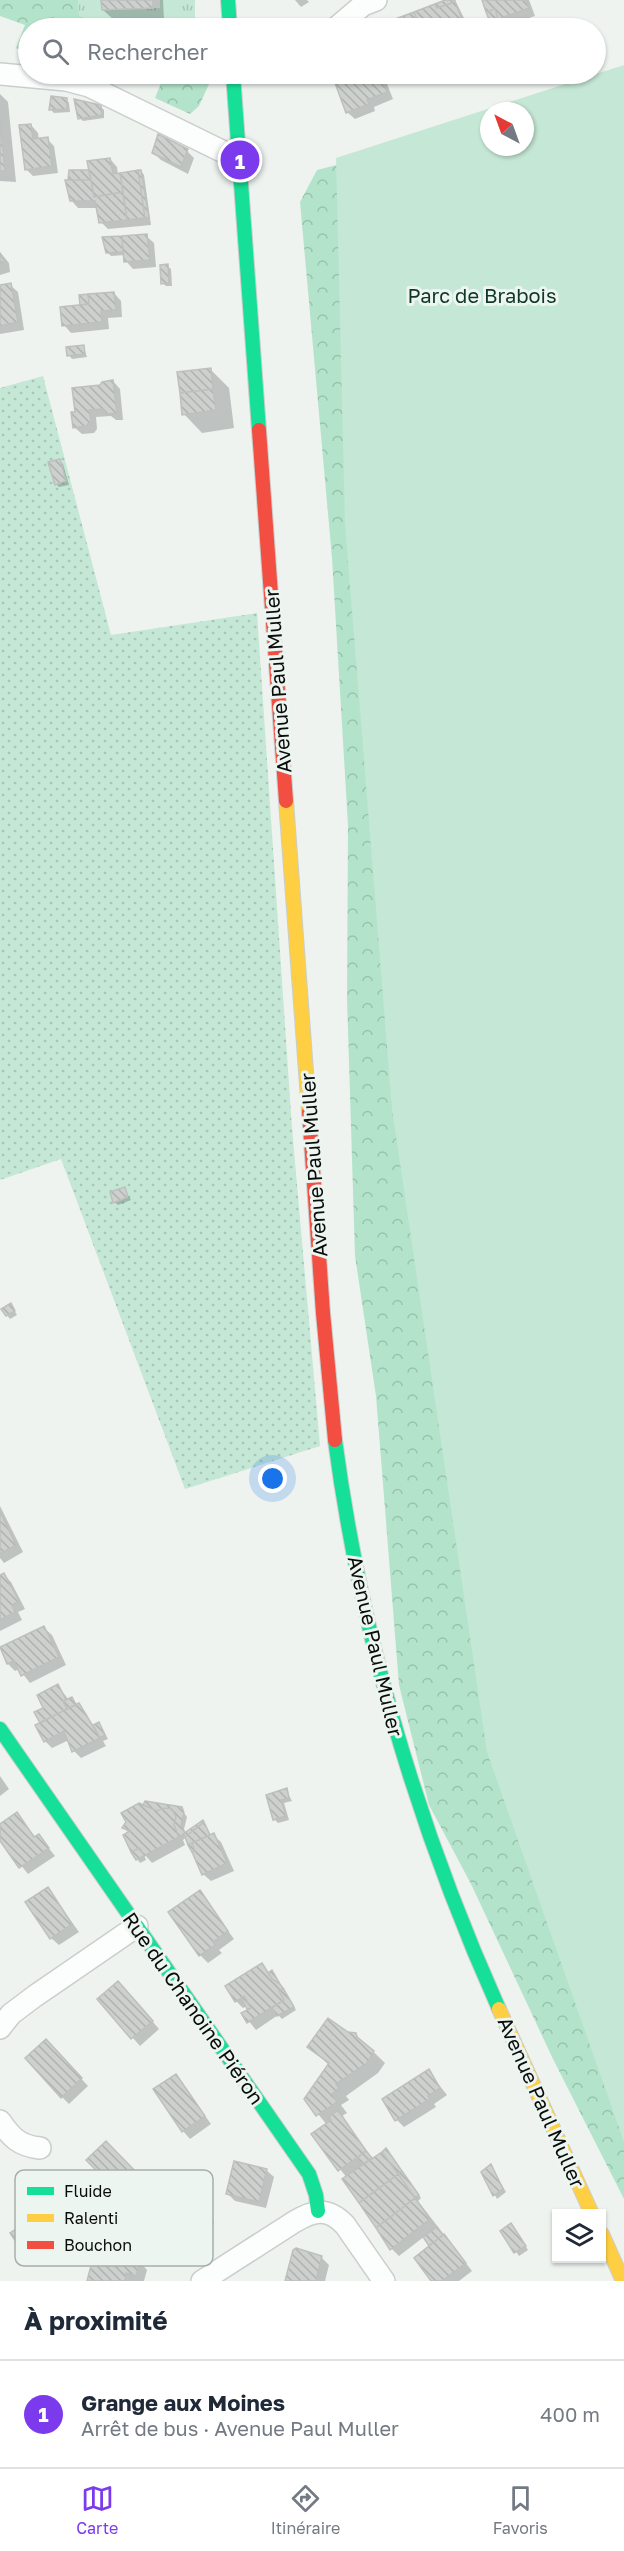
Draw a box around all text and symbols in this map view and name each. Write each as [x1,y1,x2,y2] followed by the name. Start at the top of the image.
[18,18,606,84] search box
[39,35,72,68] icon: search
[87,38,208,65] text: Rechercher
[480,102,534,156] north arrow
[220,138,260,182] pin: 1
[407,283,557,307] park label: Parc de Brabois
[259,588,295,774] street label: Avenue Paul Muller
[295,1072,331,1258] street label: Avenue Paul Muller
[258,1464,287,1493] your location
[344,1553,408,1739] street label: Avenue Paul Muller
[118,1907,270,2109] street label: Rue du Chanoine Piéron
[493,2013,591,2191] street label: Avenue Paul Muller
[15,2170,213,2266] legend
[64,2181,112,2201] text: Fluide
[64,2208,118,2228] text: Ralenti
[552,2209,606,2263] map controls
[552,2209,606,2263] button: layers
[64,2235,132,2255] text: Bouchon
[24,2305,168,2336] text: À proximité
[81,2389,285,2416] text: Grange aux Moines
[38,2402,49,2426] text: 1
[540,2402,600,2426] text: 400 m
[81,2416,399,2440] text: Arrêt de bus · Avenue Paul Muller
[76,2482,118,2538] tab: Carte
[271,2482,340,2538] tab: Itinéraire
[493,2482,548,2538] tab: Favoris

